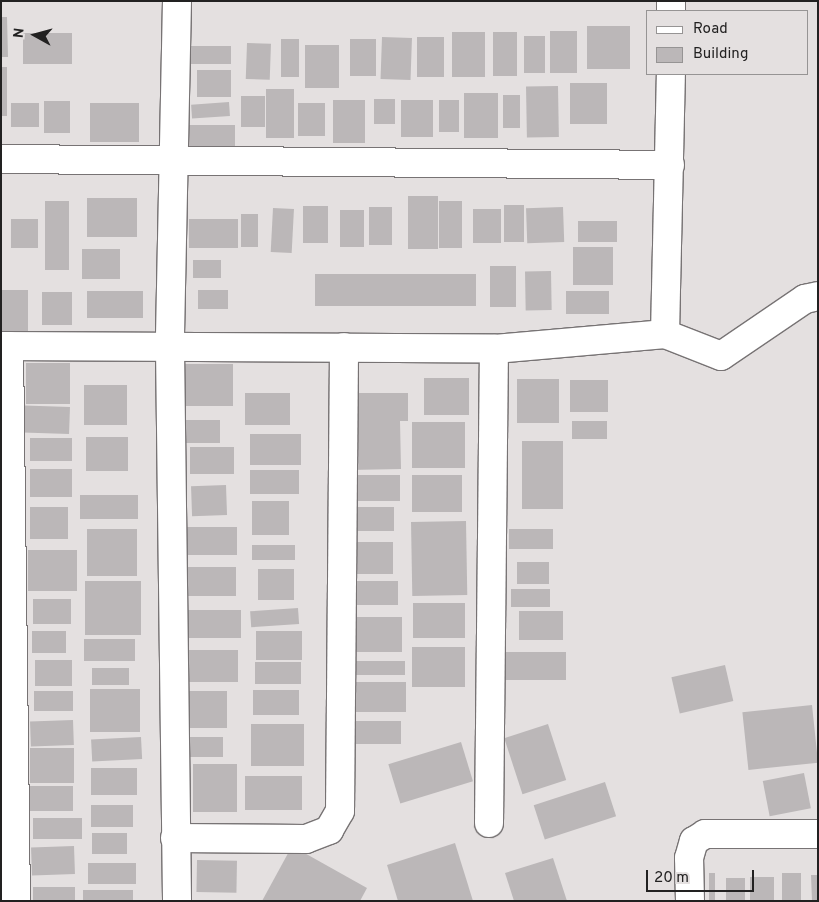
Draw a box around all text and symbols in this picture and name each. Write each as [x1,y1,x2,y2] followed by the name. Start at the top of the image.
[10,10,60,60] north arrow
[646,10,809,75] legend
[693,20,728,39] text: Road
[11,27,29,39] text: N
[693,45,748,64] text: Building
[649,860,756,892] scale bar
[654,869,689,888] text: 20 m

